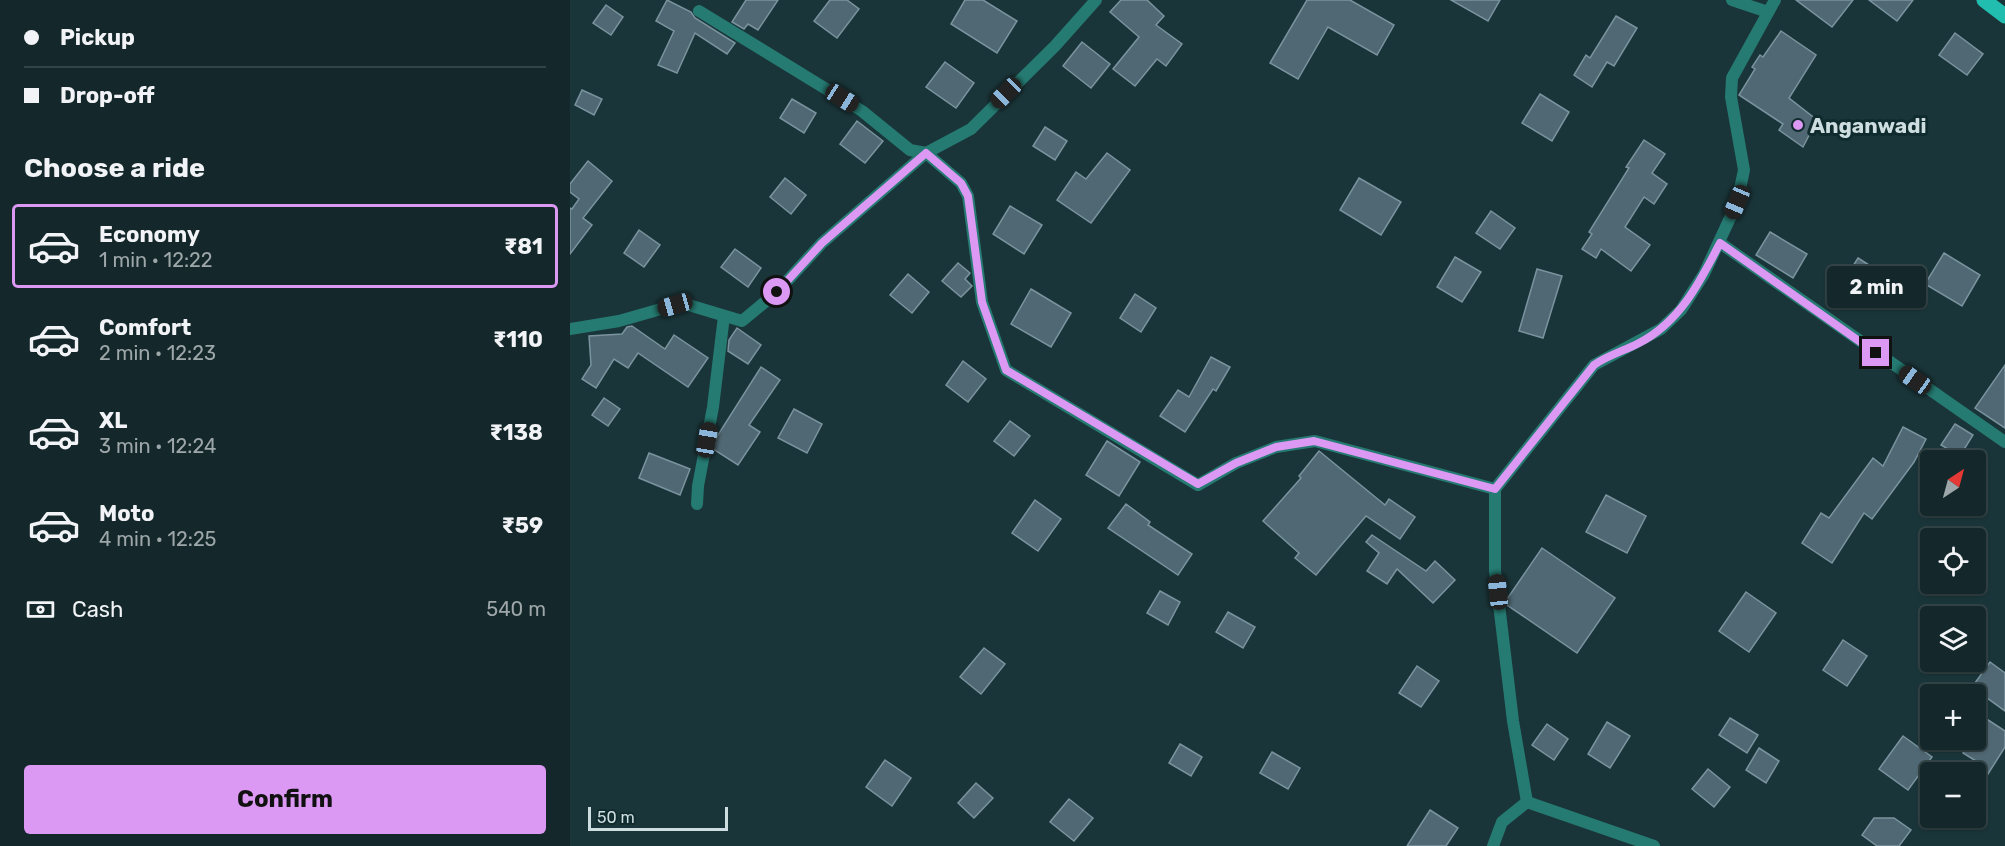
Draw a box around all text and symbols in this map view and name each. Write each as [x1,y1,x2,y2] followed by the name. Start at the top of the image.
[60,24,135,51] text: Pickup
[987,74,1025,112] car
[822,81,862,115] car
[60,82,155,109] text: Drop-off
[1810,113,1926,138] place label: Anganwadi
[1791,118,1805,132] marker: Anganwadi
[24,152,205,184] text: Choose a ride
[1722,182,1752,222] car
[27,219,81,273] icon: car
[99,221,200,248] text: Economy
[504,233,543,260] text: ₹81
[99,248,213,272] text: 1 min · 12:22
[1826,266,1926,308] callout: 2 min
[1849,275,1904,299] text: 2 min
[763,278,790,305] route start
[655,291,695,319] car
[27,312,81,366] icon: car
[99,314,191,341] text: Comfort
[493,326,543,353] text: ₹110
[1862,339,1889,366] route end
[99,341,216,365] text: 2 min · 12:23
[1895,362,1935,398] car
[27,405,81,459] icon: car
[99,407,127,434] text: XL
[489,419,543,446] text: ₹138
[695,421,719,459] car
[99,434,216,458] text: 3 min · 12:24
[1920,450,1986,516] north arrow
[1920,450,1986,828] map controls
[27,498,81,552] icon: car
[99,500,154,527] text: Moto
[501,512,543,539] text: ₹59
[99,527,217,551] text: 4 min · 12:25
[1920,528,1986,594] button: locate
[1487,573,1509,611] car
[24,593,57,626] icon: cash
[72,596,123,623] text: Cash
[486,597,546,621] text: 540 m
[1920,606,1986,672] button: layers
[1920,684,1986,750] button: +
[1920,762,1986,828] button: −
[24,765,546,834] button: Confirm
[588,804,728,832] scale bar
[597,808,635,827] text: 50 m

